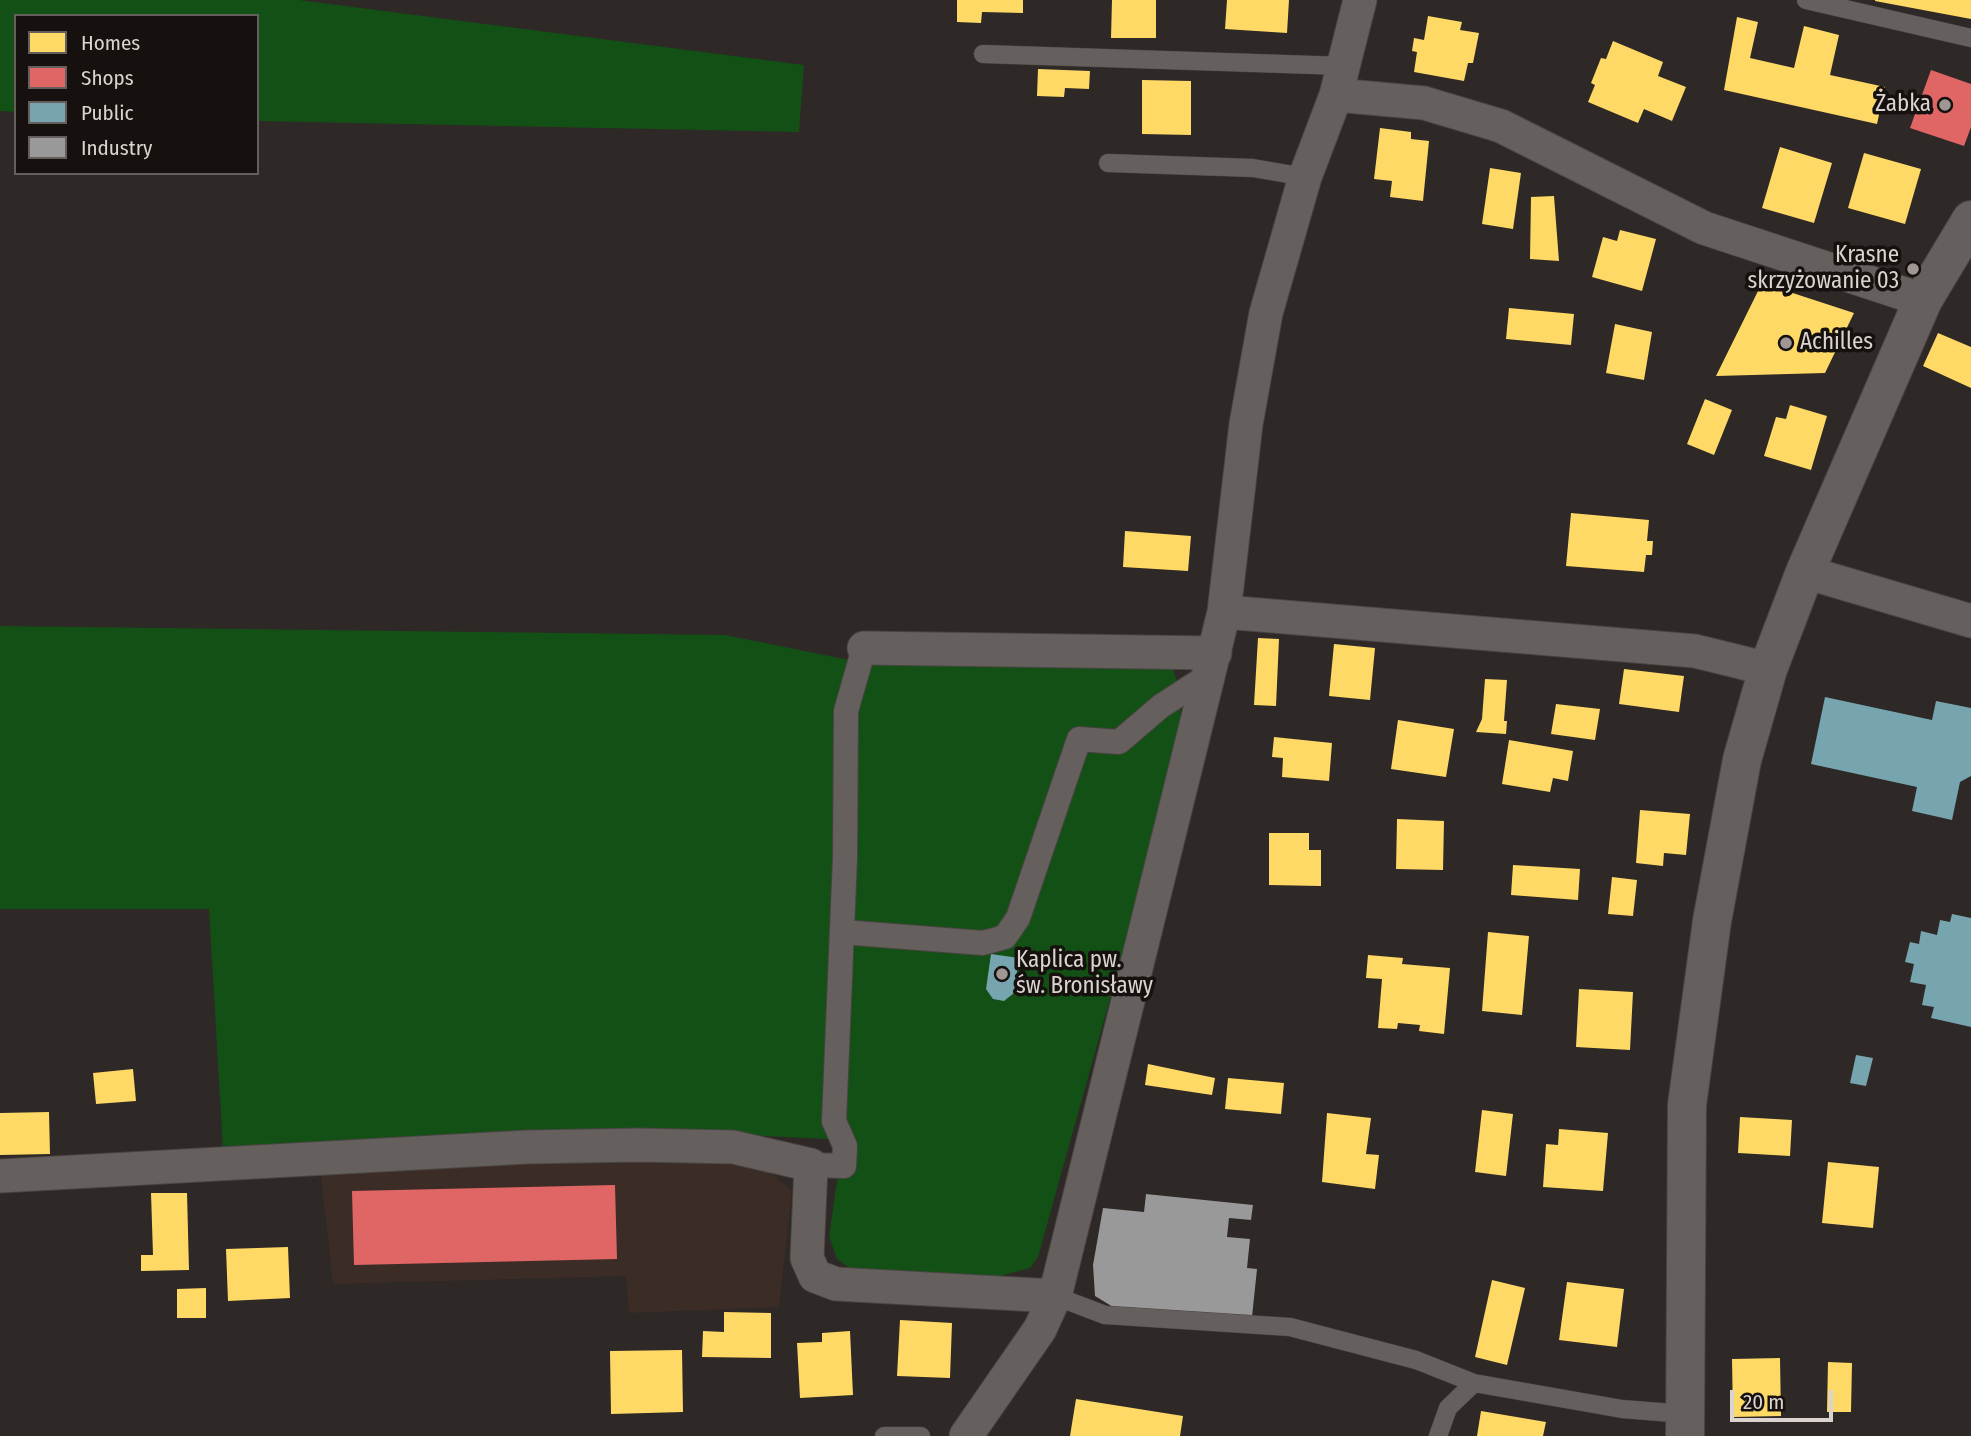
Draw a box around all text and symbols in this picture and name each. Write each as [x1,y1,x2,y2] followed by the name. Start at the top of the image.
[14,14,259,175] legend
[81,30,140,56] text: Homes
[81,65,134,91] text: Shops
[1875,91,1931,119] place label: Żabka
[1937,97,1953,113] marker: Żabka
[81,100,133,126] text: Public
[81,135,152,161] text: Industry
[1747,242,1899,296] place label: Krasne skrzyżowanie 03
[1905,261,1921,277] marker: Krasne skrzyżowanie 03
[1800,329,1873,357] place label: Achilles
[1778,335,1794,351] marker: Achilles
[1016,947,1153,1001] place label: Kaplica pw. św. Bronisławy
[994,966,1010,982] marker: Kaplica pw. św. Bronisławy
[1733,1376,1836,1420] scale bar
[1743,1389,1784,1415] text: 20 m

